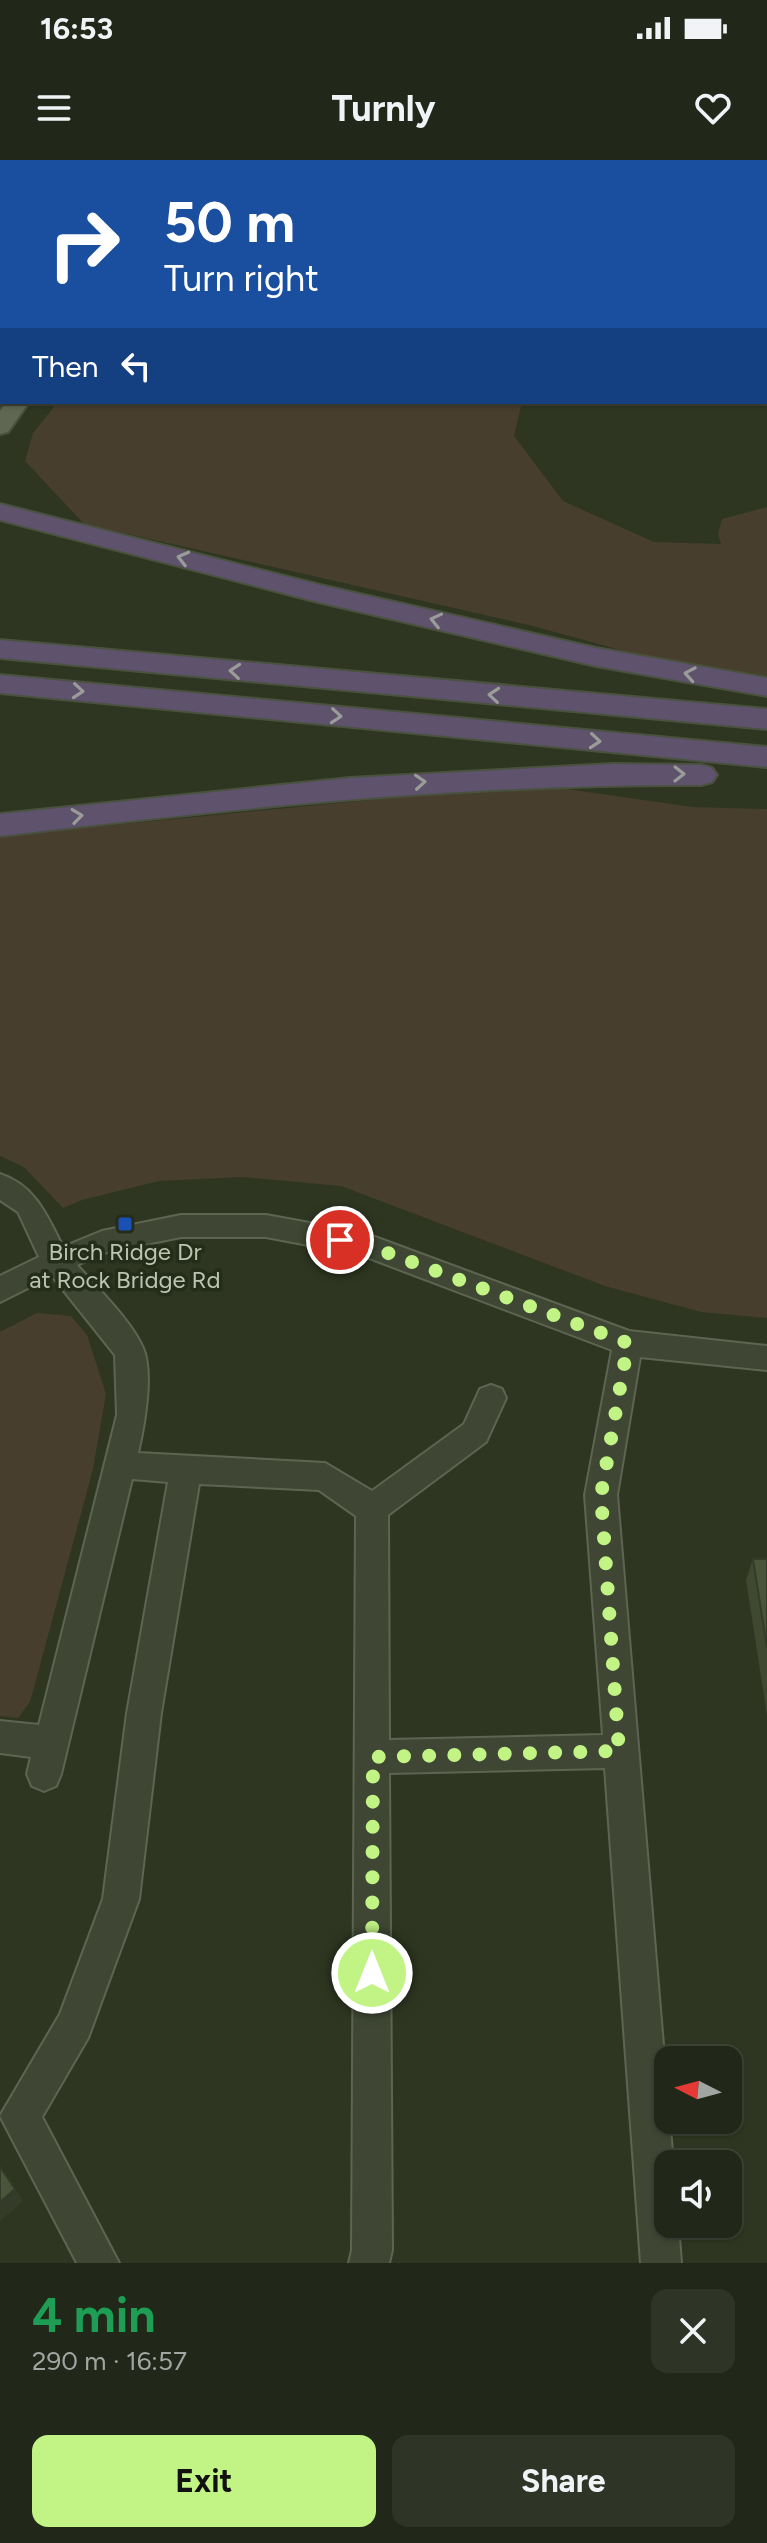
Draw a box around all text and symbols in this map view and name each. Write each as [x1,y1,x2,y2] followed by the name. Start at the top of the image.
[40,10,113,47] text: 16:53
[32,86,76,130] icon: menu
[691,86,735,130] icon: heart
[332,87,435,130] text: Turnly
[164,189,295,256] text: 50 m
[32,192,136,296] icon: right
[164,257,319,300] text: Turn right
[114,344,158,388] icon: left
[32,348,98,385] text: Then
[177,551,191,568] one-way arrow
[429,612,443,629] one-way arrow
[228,662,241,679] one-way arrow
[683,666,697,683] one-way arrow
[72,683,85,700] one-way arrow
[487,687,500,704] one-way arrow
[330,707,343,724] one-way arrow
[589,732,602,749] one-way arrow
[673,766,686,783] one-way arrow
[414,774,427,791] one-way arrow
[71,808,84,825] one-way arrow
[306,1206,374,1274] pin
[116,1215,134,1233] marker: Birch Ridge Dr at Rock Bridge Rd
[318,1218,362,1262] icon: arrive
[29,1237,221,1294] place label: Birch Ridge Dr at Rock Bridge Rd
[330,1931,414,2015] position arrow
[654,2046,742,2134] north arrow
[654,2046,742,2238] map controls
[654,2150,742,2238] button: sound
[32,2286,156,2344] text: 4 min
[651,2289,735,2373] button: close
[32,2345,187,2377] text: 290 m · 16:57
[32,2435,376,2527] button: Exit
[392,2435,735,2527] button: Share

